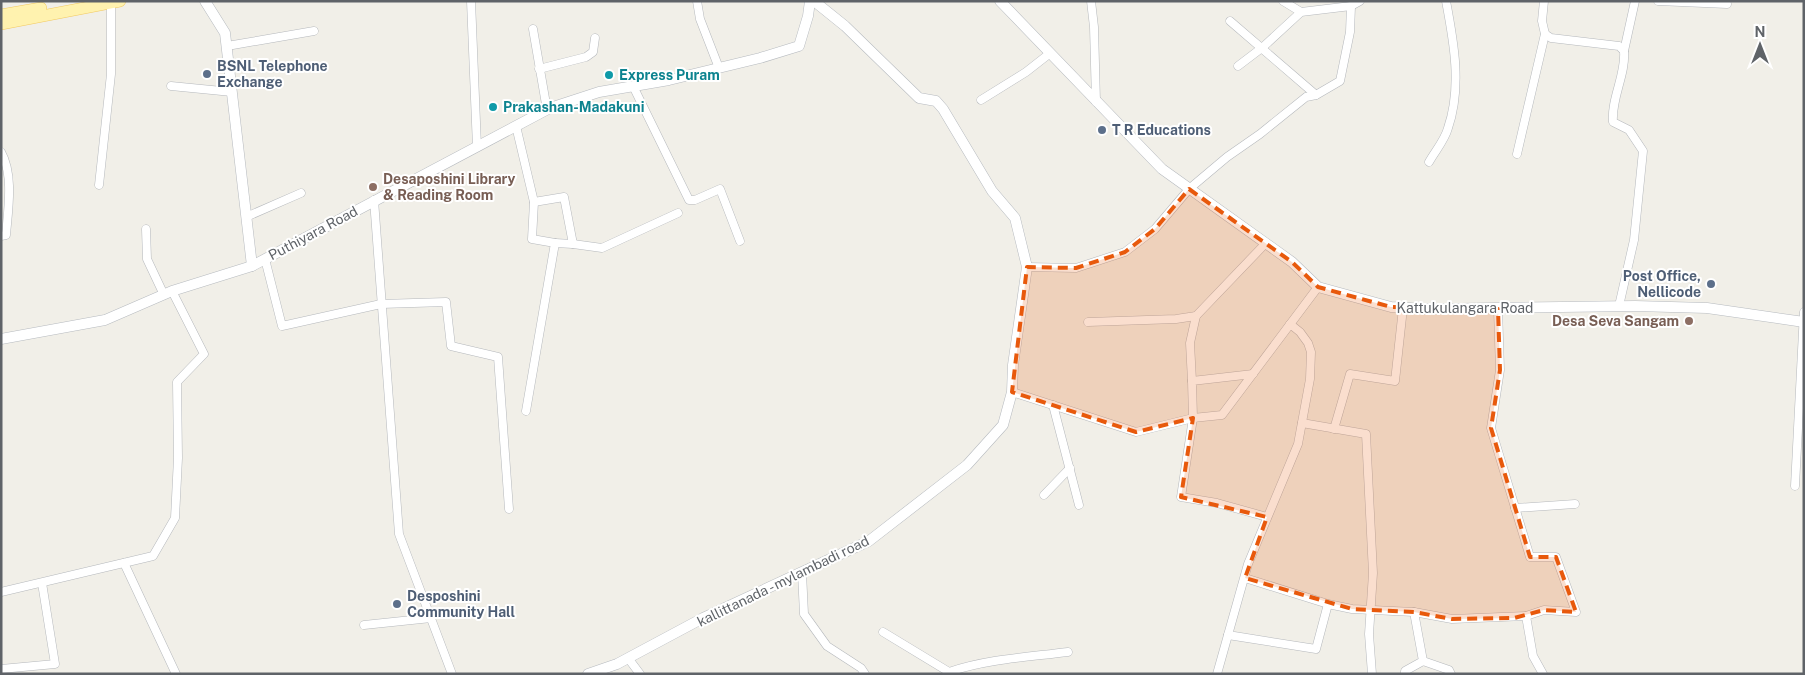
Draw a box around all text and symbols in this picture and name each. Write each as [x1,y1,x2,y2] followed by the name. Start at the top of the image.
[1735,20,1785,70] north arrow
[1755,24,1765,40] text: N
[217,58,328,90] place label: BSNL Telephone Exchange
[619,67,720,83] place label: Express Puram
[201,68,213,80] marker: BSNL Telephone Exchange
[603,69,615,81] marker: Express Puram
[503,99,644,115] place label: Prakashan-Madakuni
[487,101,499,113] marker: Prakashan-Madakuni
[1112,122,1211,138] place label: T R Educations
[1096,124,1108,136] marker: T R Educations
[383,171,516,203] place label: Desaposhini Library & Reading Room
[367,181,379,193] marker: Desaposhini Library & Reading Room
[266,203,360,263] street label: Puthiyara Road
[1623,268,1701,300] place label: Post Office, Nellicode
[1705,278,1717,290] marker: Post Office, Nellicode
[1397,300,1533,316] street label: Kattukulangara Road
[1552,313,1679,329] place label: Desa Seva Sangam
[1683,315,1695,327] marker: Desa Seva Sangam
[695,532,871,630] street label: kallittanada - mylambadi road
[407,588,515,620] place label: Desposhini Community Hall
[391,598,403,610] marker: Desposhini Community Hall

